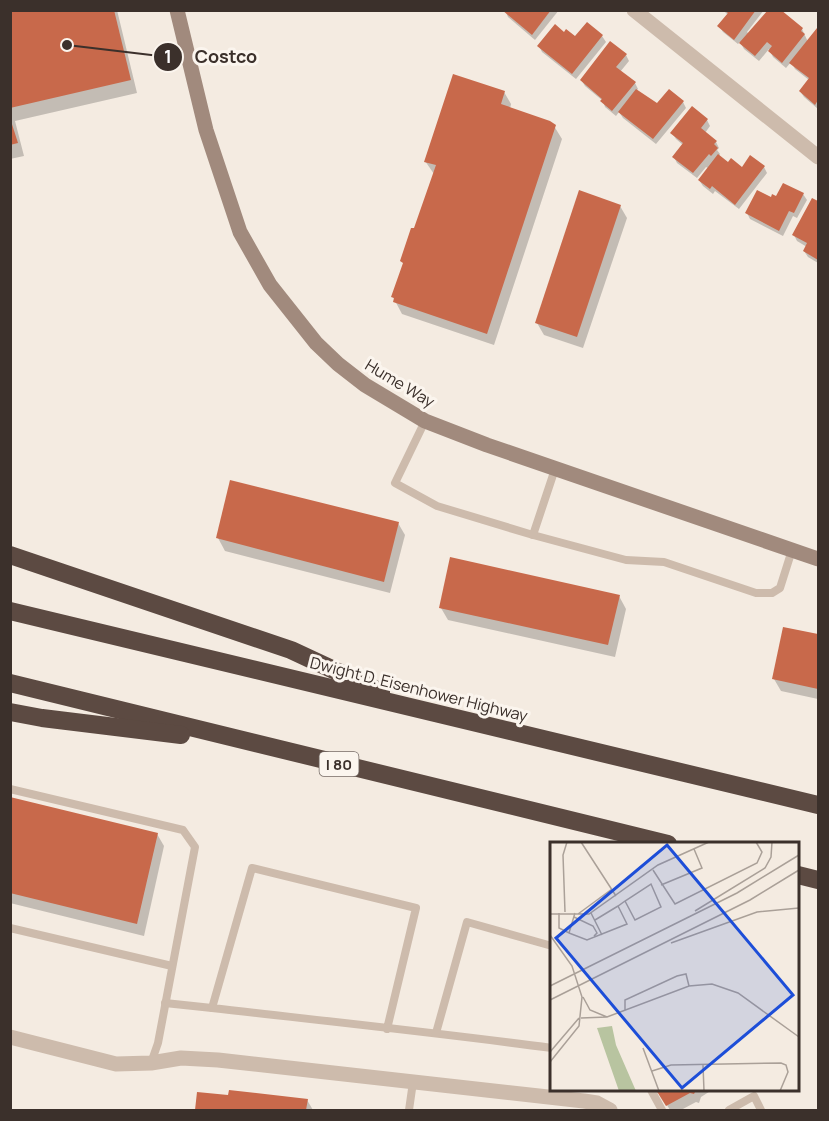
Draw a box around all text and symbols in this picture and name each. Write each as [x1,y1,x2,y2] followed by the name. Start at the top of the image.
[153,39,269,75] callout: Costco
[164,44,172,68] text: 1
[195,44,257,68] text: Costco
[361,354,439,413] street label: Hume Way
[308,651,531,727] street label: Dwight D. Eisenhower Highway
[320,752,358,776] road number: I 80
[550,842,799,1091] inset map

